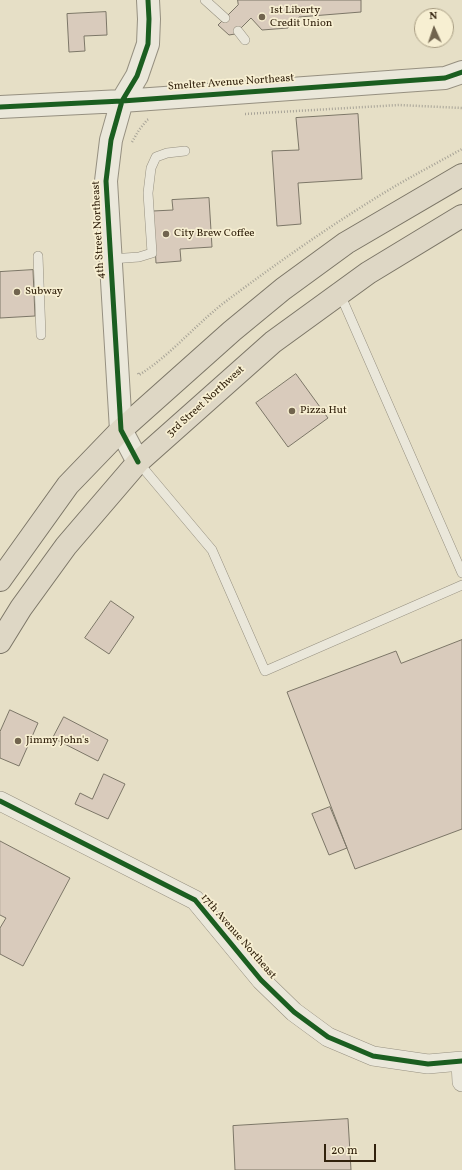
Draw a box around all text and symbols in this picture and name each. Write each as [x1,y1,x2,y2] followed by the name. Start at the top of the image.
[270,4,332,30] place label: 1st Liberty Credit Union
[414,8,454,48] north arrow
[429,9,438,24] text: N
[257,12,267,22] marker: 1st Liberty Credit Union
[167,72,295,94] street label: Smelter Avenue Northeast
[90,180,108,280] street label: 4th Street Northeast
[174,227,255,241] place label: City Brew Coffee
[161,229,171,239] marker: City Brew Coffee
[25,285,63,299] place label: Subway
[12,287,22,297] marker: Subway
[164,363,248,441] street label: 3rd Street Northwest
[300,404,347,418] place label: Pizza Hut
[287,406,297,416] marker: Pizza Hut
[26,734,89,748] place label: Jimmy John's
[13,736,23,746] marker: Jimmy John's
[197,892,279,982] street label: 17th Avenue Northeast
[326,1136,378,1162] scale bar
[331,1143,358,1159] text: 20 m

